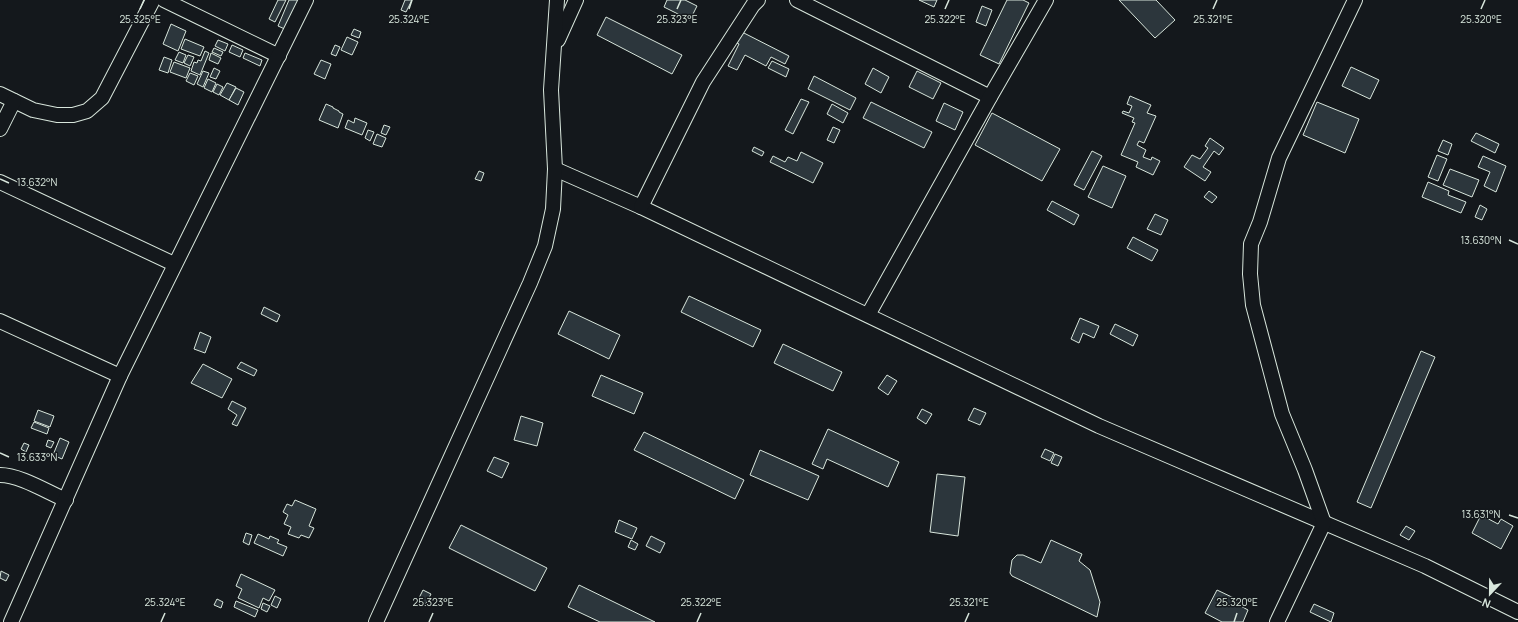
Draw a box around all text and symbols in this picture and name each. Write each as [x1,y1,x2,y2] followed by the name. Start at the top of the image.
[119,12,161,26] text: 25.325°E
[388,12,430,26] text: 25.324°E
[657,12,698,26] text: 25.323°E
[924,12,966,26] text: 25.322°E
[1193,12,1233,26] text: 25.321°E
[1460,12,1502,26] text: 25.320°E
[17,175,58,189] text: 13.632°N
[1460,233,1502,247] text: 13.630°N
[17,450,57,464] text: 13.633°N
[1462,507,1501,521] text: 13.631°N
[1470,574,1510,614] north arrow
[144,595,186,609] text: 25.324°E
[413,595,454,609] text: 25.323°E
[680,595,722,609] text: 25.322°E
[949,595,989,609] text: 25.321°E
[1216,595,1258,609] text: 25.320°E
[1480,595,1493,612] text: N

